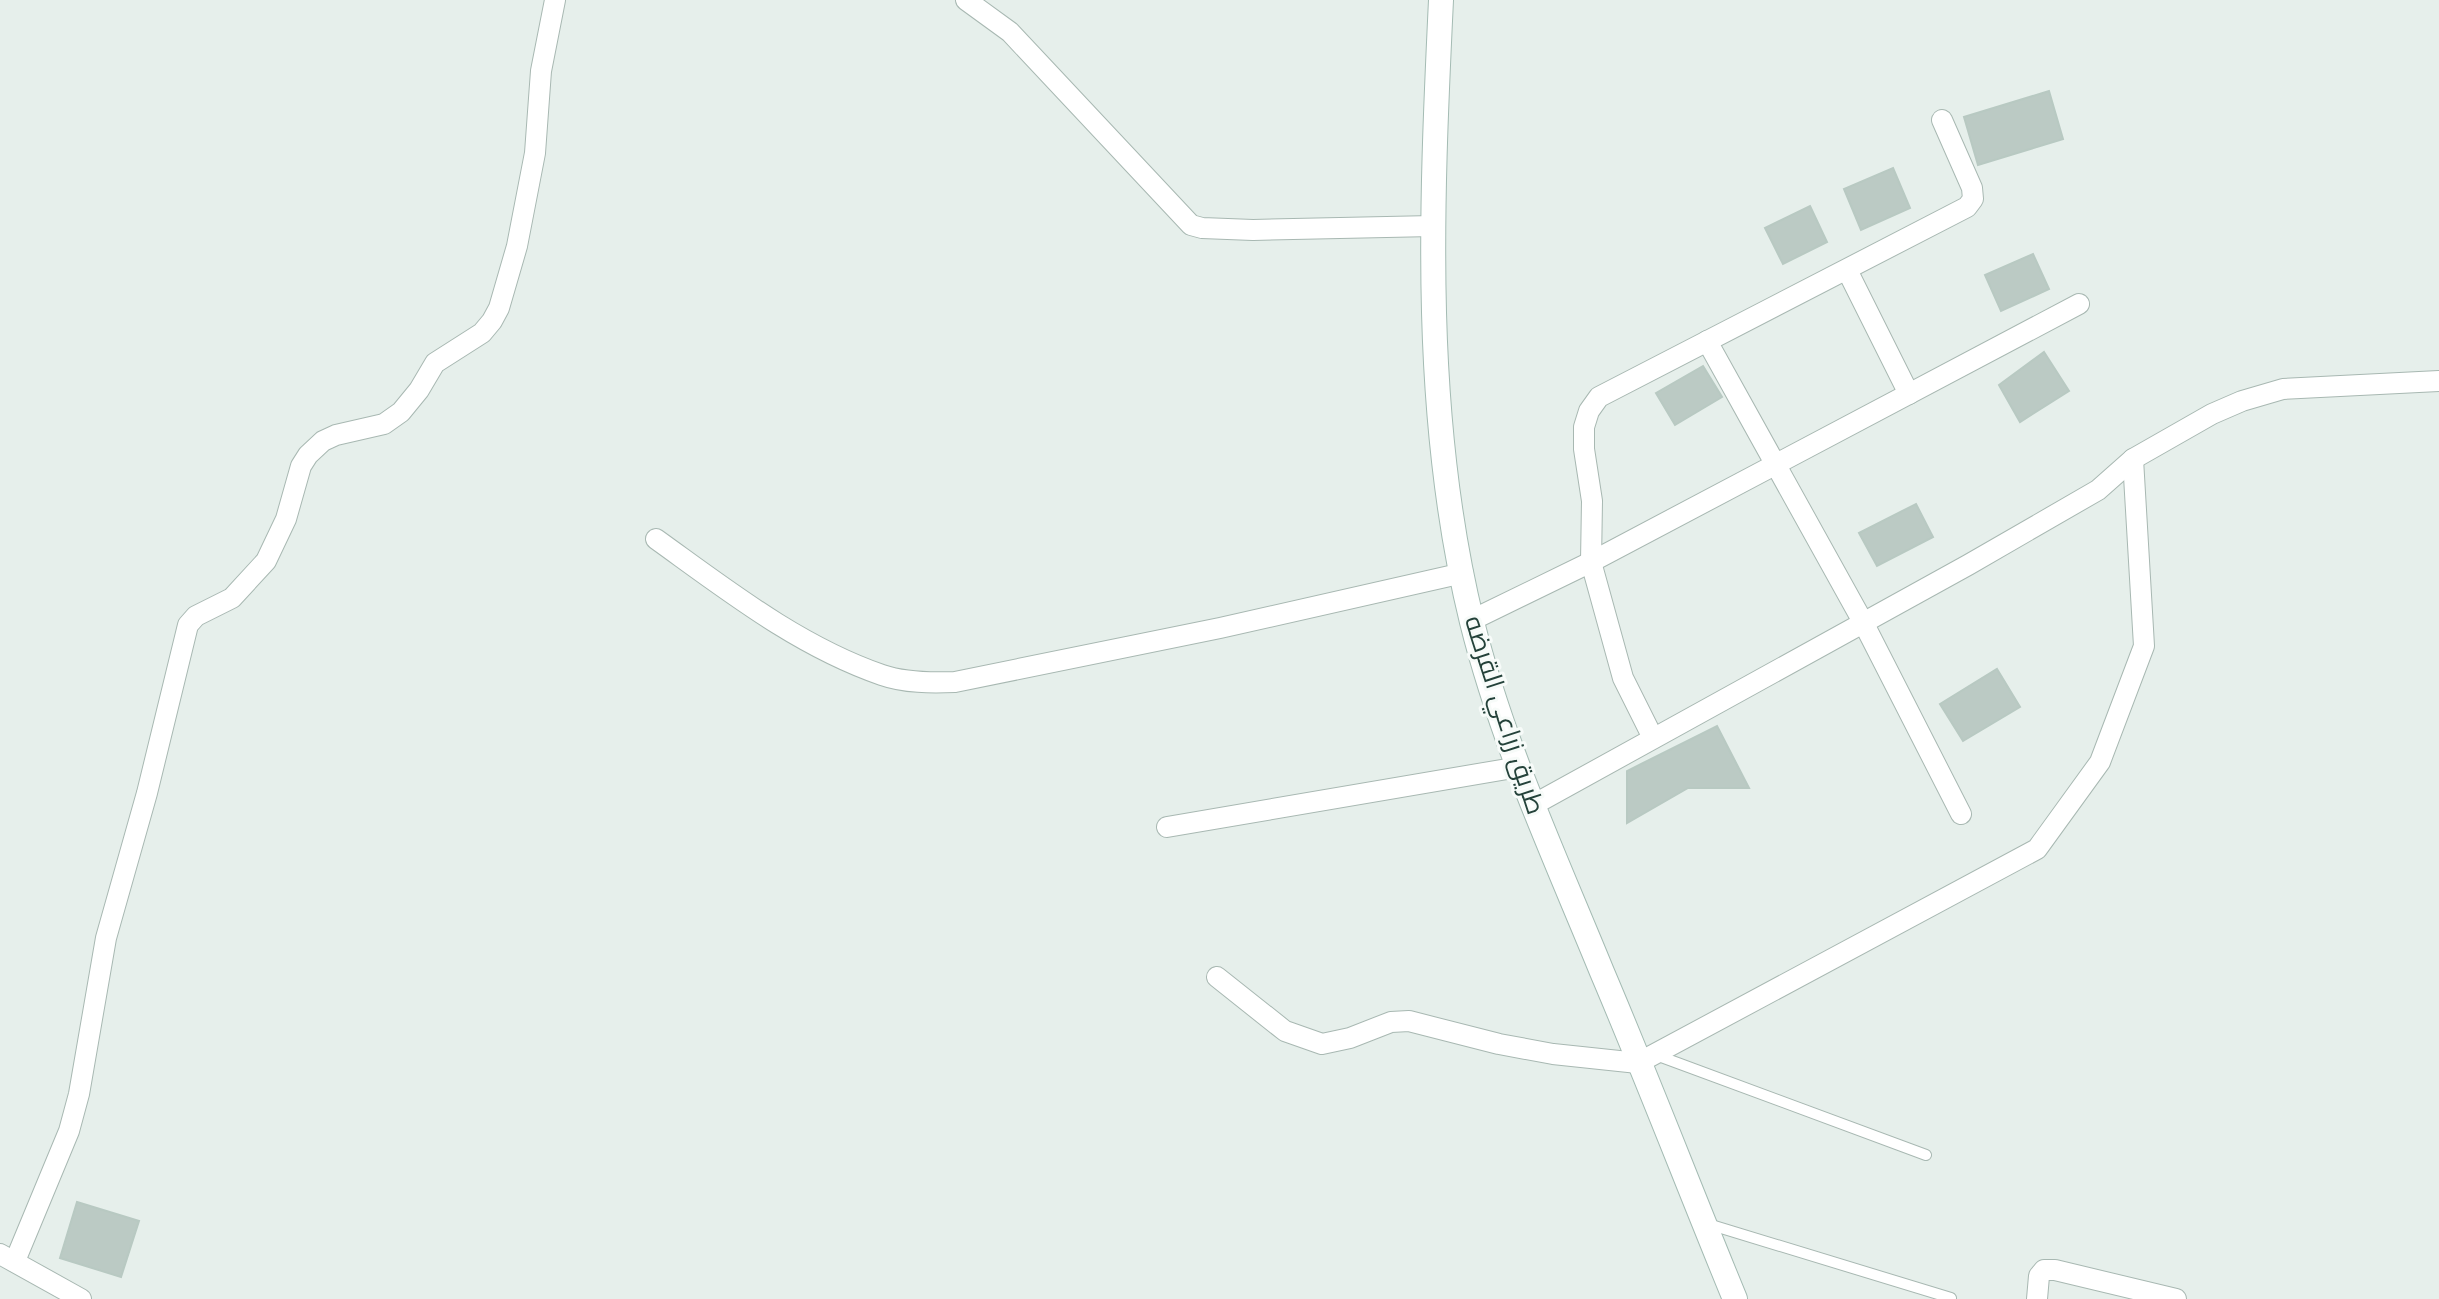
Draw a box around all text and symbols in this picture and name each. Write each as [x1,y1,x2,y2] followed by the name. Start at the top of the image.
[1453,612,1552,820] street label: طريق زراعي القرضه

